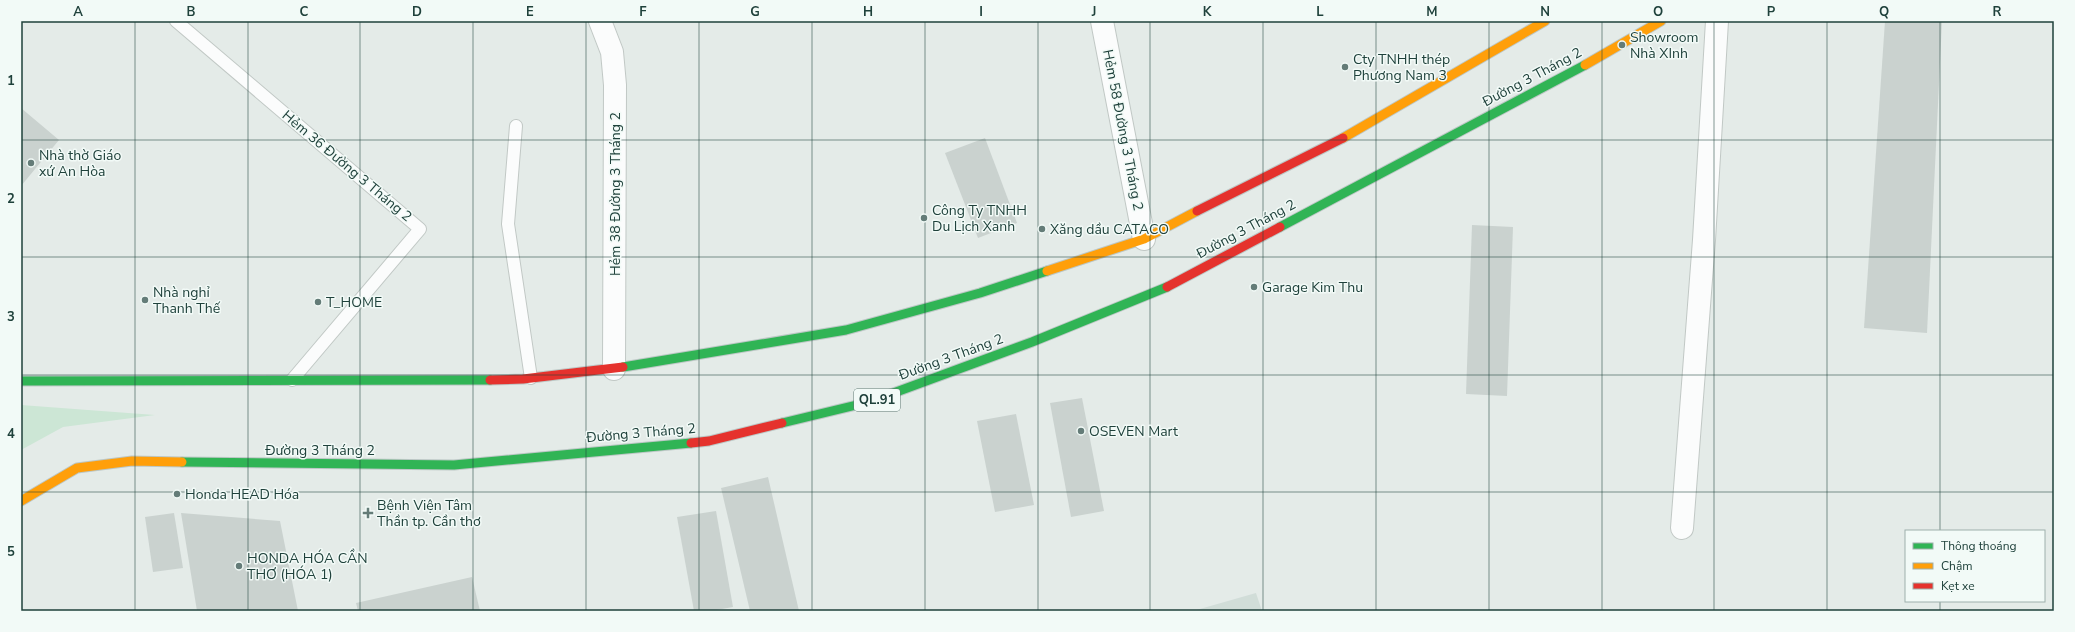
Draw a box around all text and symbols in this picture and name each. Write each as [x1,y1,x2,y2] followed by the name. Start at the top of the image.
[73,3,83,21] text: A
[187,3,196,21] text: B
[300,3,309,21] text: C
[412,3,422,21] text: D
[526,3,534,21] text: E
[639,3,647,21] text: F
[750,3,760,21] text: G
[863,3,873,21] text: H
[979,3,983,21] text: I
[1091,3,1096,21] text: J
[1203,3,1212,21] text: K
[1316,3,1324,21] text: L
[1426,3,1438,21] text: M
[1540,3,1550,21] text: N
[1653,3,1663,21] text: O
[1767,3,1776,21] text: P
[1879,3,1889,21] text: Q
[1993,3,2002,21] text: R
[1630,28,1699,63] place label: Showroom Nhà XInh
[1617,40,1627,50] marker: Showroom Nhà XInh
[1478,43,1585,112] street label: Đường 3 Tháng 2
[1098,48,1148,212] street label: Hẻm 58 Đường 3 Tháng 2
[1353,50,1450,85] place label: Cty TNHH thép Phương Nam 3
[1340,62,1350,72] marker: Cty TNHH thép Phương Nam 3
[7,72,15,90] text: 1
[278,106,416,226] street label: Hẻm 36 Đường 3 Tháng 2
[606,112,625,276] street label: Hẻm 38 Đường 3 Tháng 2
[39,146,121,181] place label: Nhà thờ Giáo xứ An Hòa
[26,158,36,168] marker: Nhà thờ Giáo xứ An Hòa
[7,190,15,208] text: 2
[1192,195,1299,264] street label: Đường 3 Tháng 2
[932,201,1027,236] place label: Công Ty TNHH Du Lịch Xanh
[919,213,929,223] marker: Công Ty TNHH Du Lịch Xanh
[1050,220,1169,239] place label: Xăng dầu CATACO
[1037,224,1047,234] marker: Xăng dầu CATACO
[1262,278,1363,297] place label: Garage Kim Thu
[1249,282,1259,292] marker: Garage Kim Thu
[153,283,221,318] place label: Nhà nghỉ Thanh Thế
[326,293,382,312] place label: T_HOME
[140,295,150,305] marker: Nhà nghỉ Thanh Thế
[313,297,323,307] marker: T_HOME
[7,308,15,326] text: 3
[895,329,1006,385] street label: Đường 3 Tháng 2
[854,389,900,411] road number: QL.91
[585,419,696,447] street label: Đường 3 Tháng 2
[1089,422,1178,441] place label: OSEVEN Mart
[7,425,15,443] text: 4
[1076,426,1086,436] marker: OSEVEN Mart
[264,441,375,460] street label: Đường 3 Tháng 2
[185,485,299,504] place label: Honda HEAD Hóa
[172,489,182,499] marker: Honda HEAD Hóa
[377,496,481,531] place label: Bệnh Viện Tâm Thần tp. Cần thơ
[362,507,374,519] marker: Bệnh Viện Tâm Thần tp. Cần thơ
[1905,530,2045,602] legend
[1941,538,2017,554] text: Thông thoáng
[7,543,15,561] text: 5
[247,548,368,584] place label: HONDA HÓA CẦN THƠ (HÓA 1)
[1941,558,1973,574] text: Chậm
[234,561,244,571] marker: HONDA HÓA CẦN THƠ (HÓA 1)
[1941,578,1975,594] text: Kẹt xe

